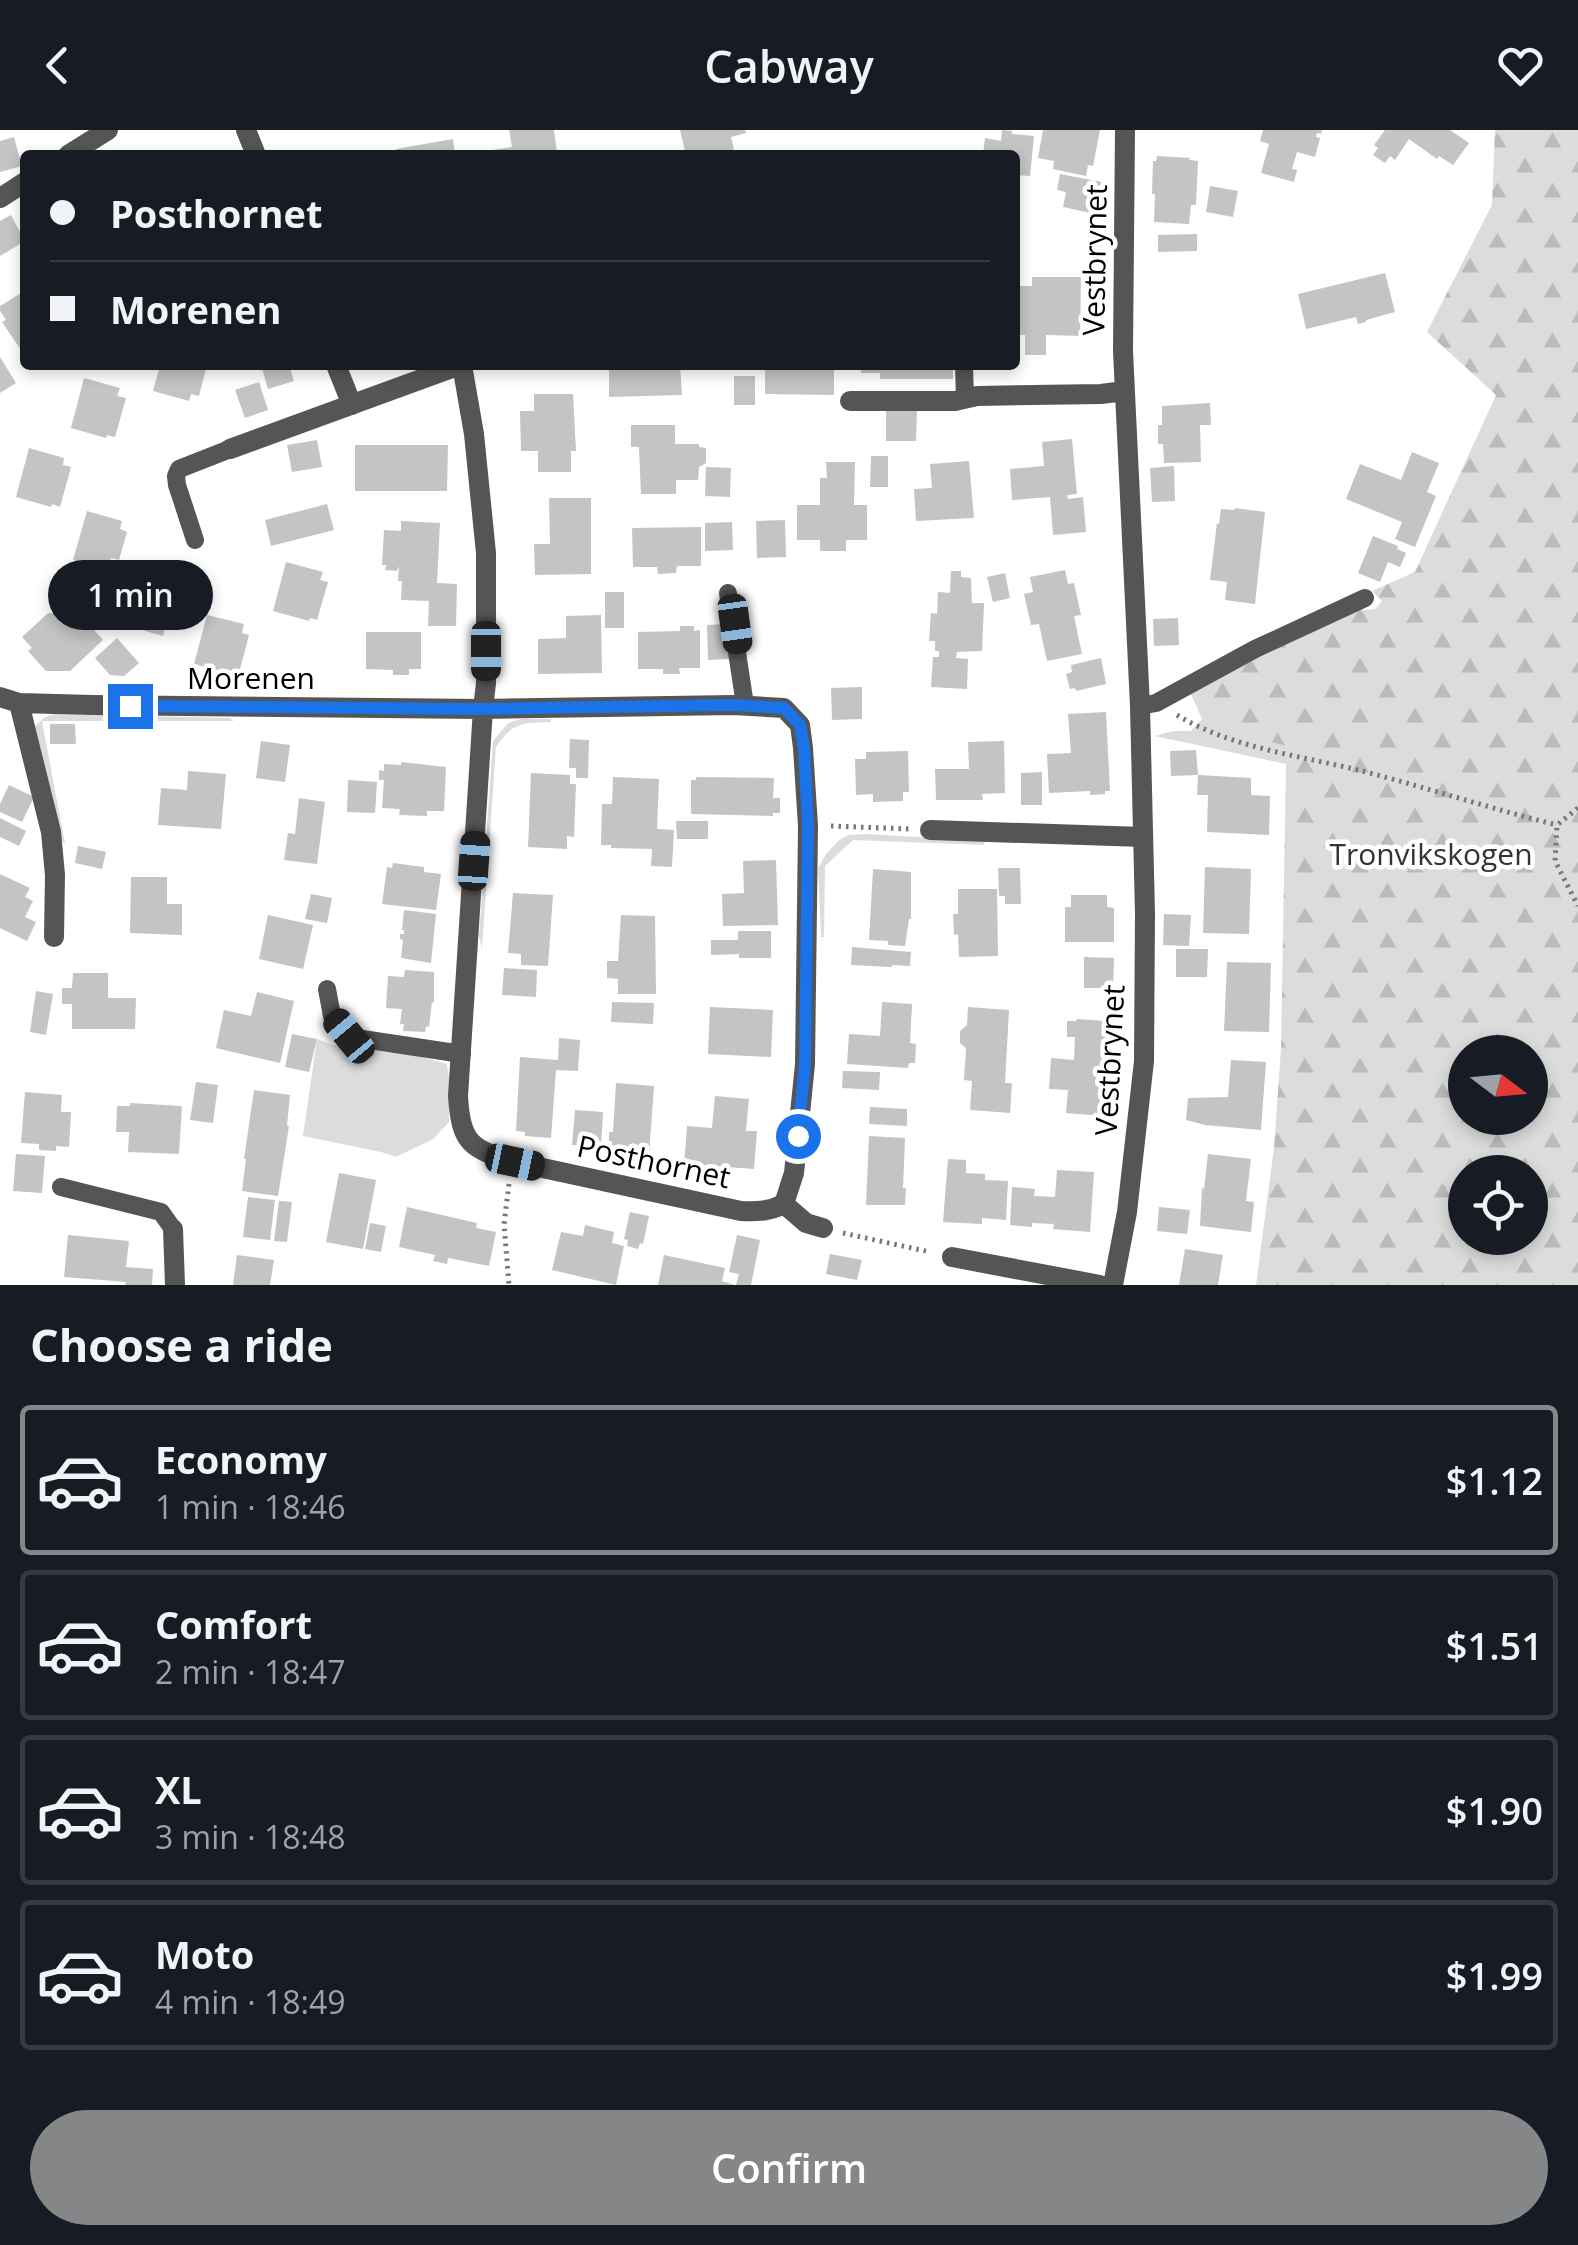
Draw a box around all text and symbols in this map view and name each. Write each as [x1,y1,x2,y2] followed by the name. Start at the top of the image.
[704,35,874,96] text: Cabway
[30,38,85,93] icon: back
[1493,38,1548,93] icon: heart
[1072,184,1116,336] street label: Vestbrynet
[110,187,322,239] text: Posthornet
[110,283,281,335] text: Morenen
[48,561,212,631] callout: 1 min
[87,573,174,616] text: 1 min
[716,592,754,656] car
[471,621,501,681] car
[187,657,315,698] street label: Morenen
[108,684,153,729] route end
[457,830,491,892] car
[1329,833,1533,874] park label: Tronvikskogen
[1085,983,1133,1137] street label: Vestbrynet
[318,1003,380,1069] car
[1448,1035,1548,1135] north arrow
[1448,1035,1548,1255] map controls
[776,1114,821,1159] route start
[574,1125,734,1197] street label: Posthornet
[483,1141,547,1183] car
[1448,1155,1548,1255] button: locate
[30,1314,333,1375] text: Choose a ride
[155,1433,327,1485] text: Economy
[35,1435,125,1525] icon: car
[1446,1454,1543,1506] text: $1.12
[155,1485,346,1528] text: 1 min · 18:46
[155,1598,312,1650] text: Comfort
[35,1600,125,1690] icon: car
[1446,1619,1543,1671] text: $1.51
[155,1650,346,1693] text: 2 min · 18:47
[155,1763,202,1815] text: XL
[35,1765,125,1855] icon: car
[1446,1784,1543,1836] text: $1.90
[155,1815,346,1858] text: 3 min · 18:48
[155,1928,254,1980] text: Moto
[35,1930,125,2020] icon: car
[1446,1949,1543,2001] text: $1.99
[155,1980,346,2023] text: 4 min · 18:49
[30,2110,1548,2225] button: Confirm

